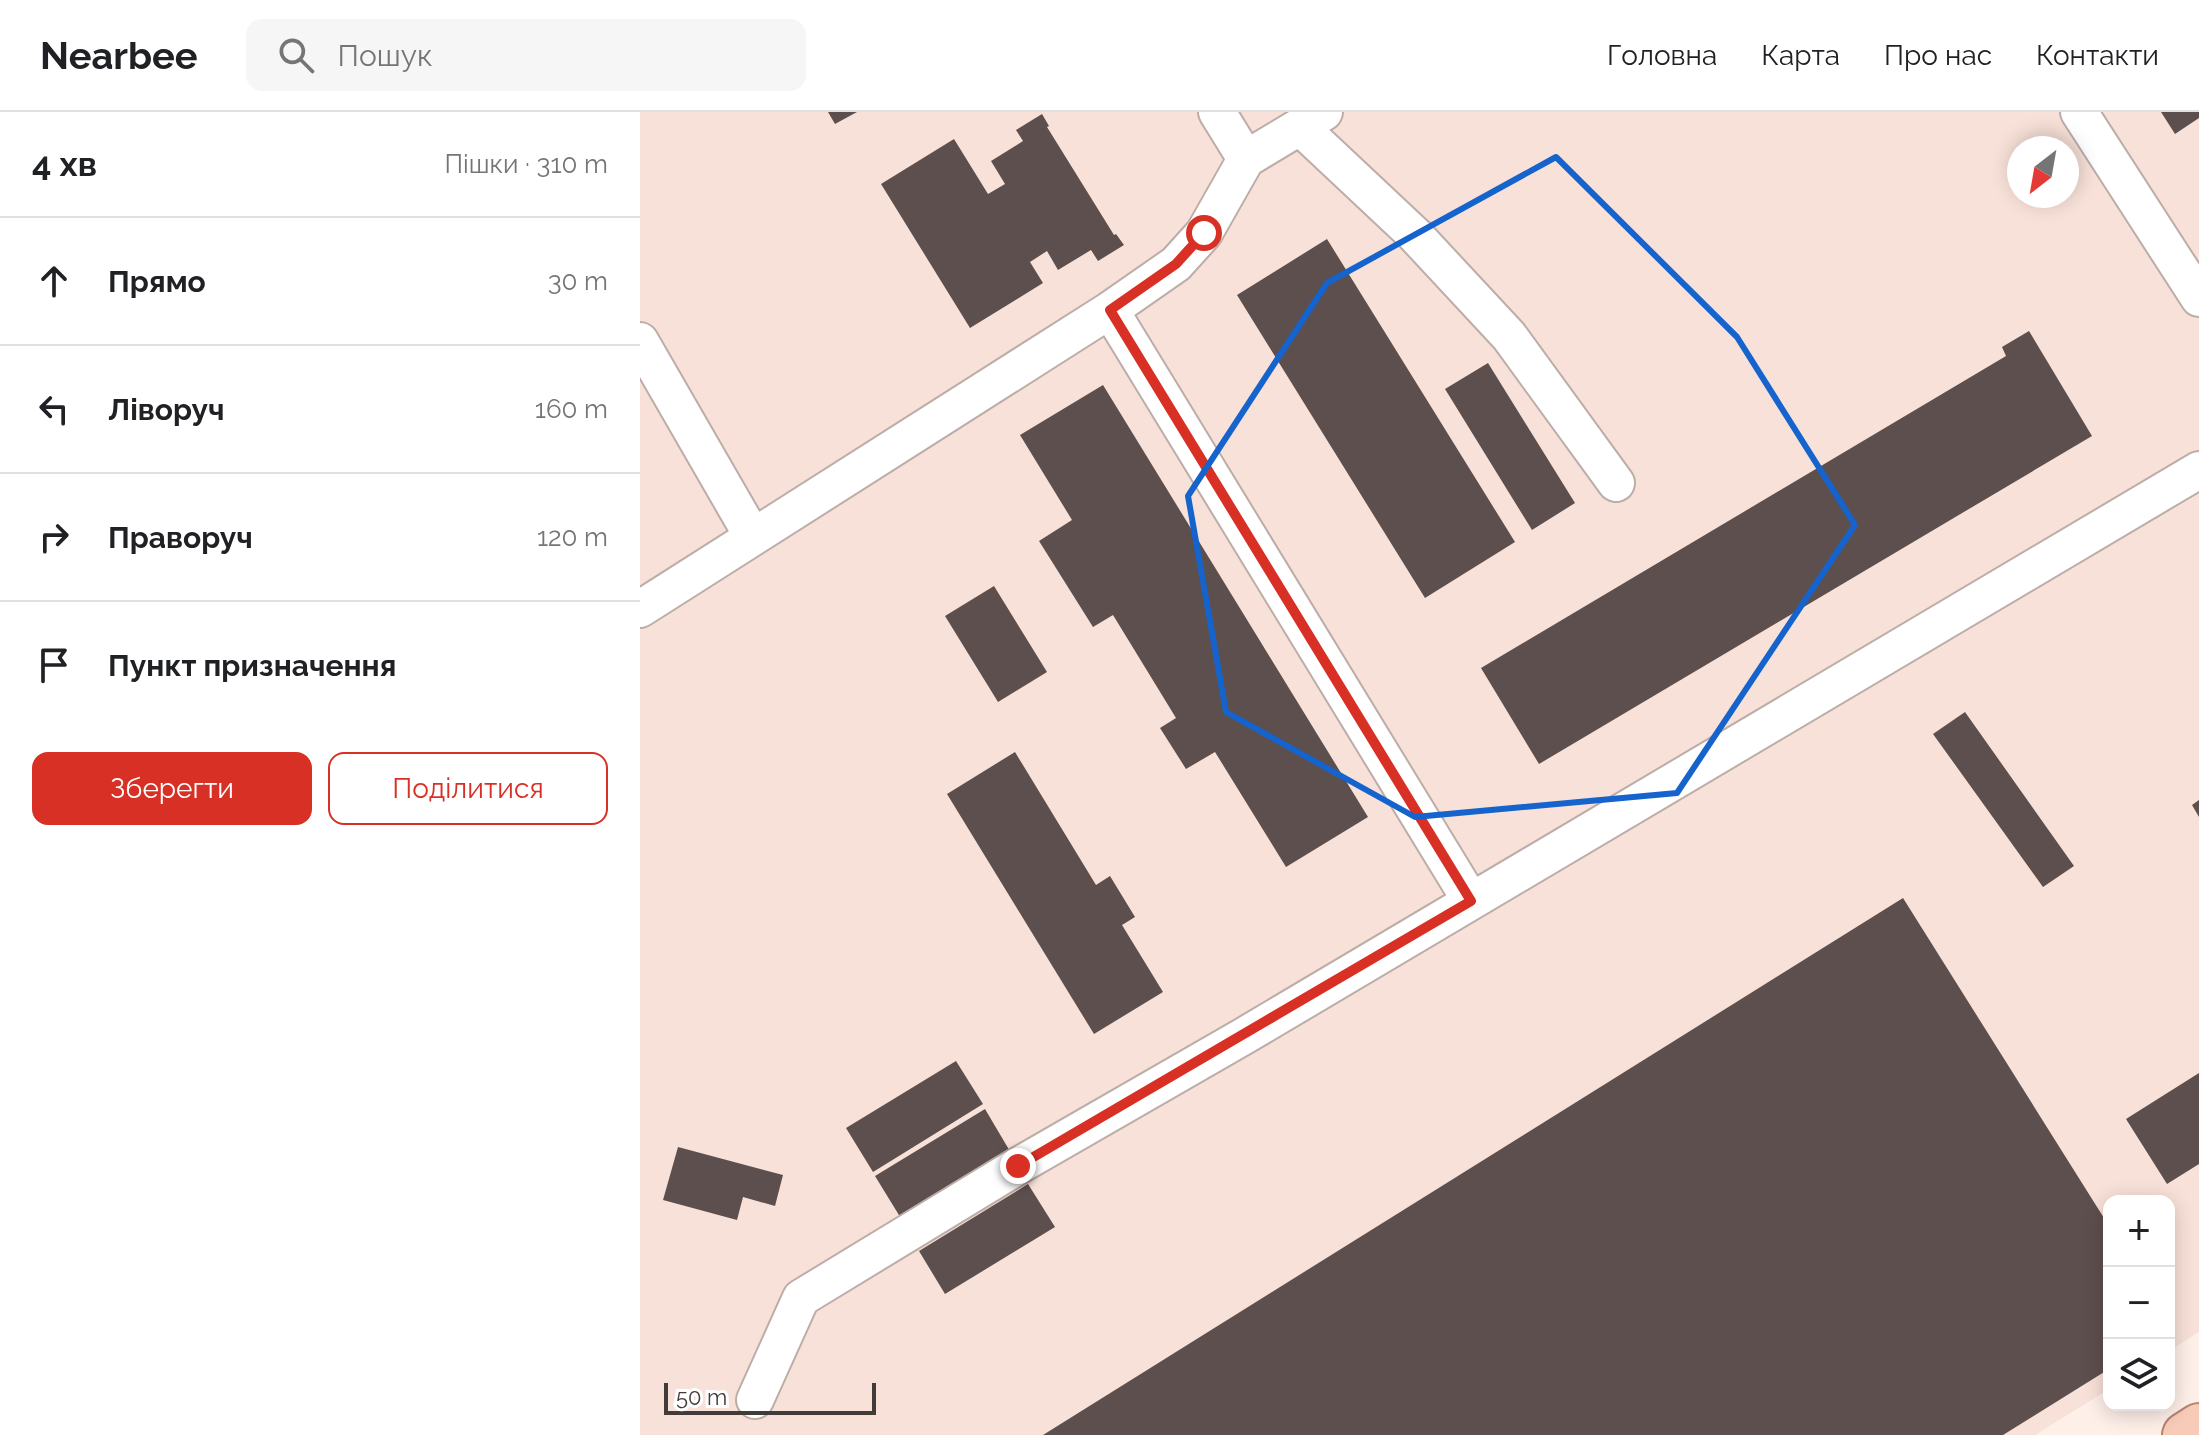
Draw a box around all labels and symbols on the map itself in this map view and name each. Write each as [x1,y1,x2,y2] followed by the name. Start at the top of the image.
[2007,136,2079,208] north arrow
[1186,215,1222,251] route start
[1000,1148,1036,1184] route end
[664,1379,876,1415] scale bar

